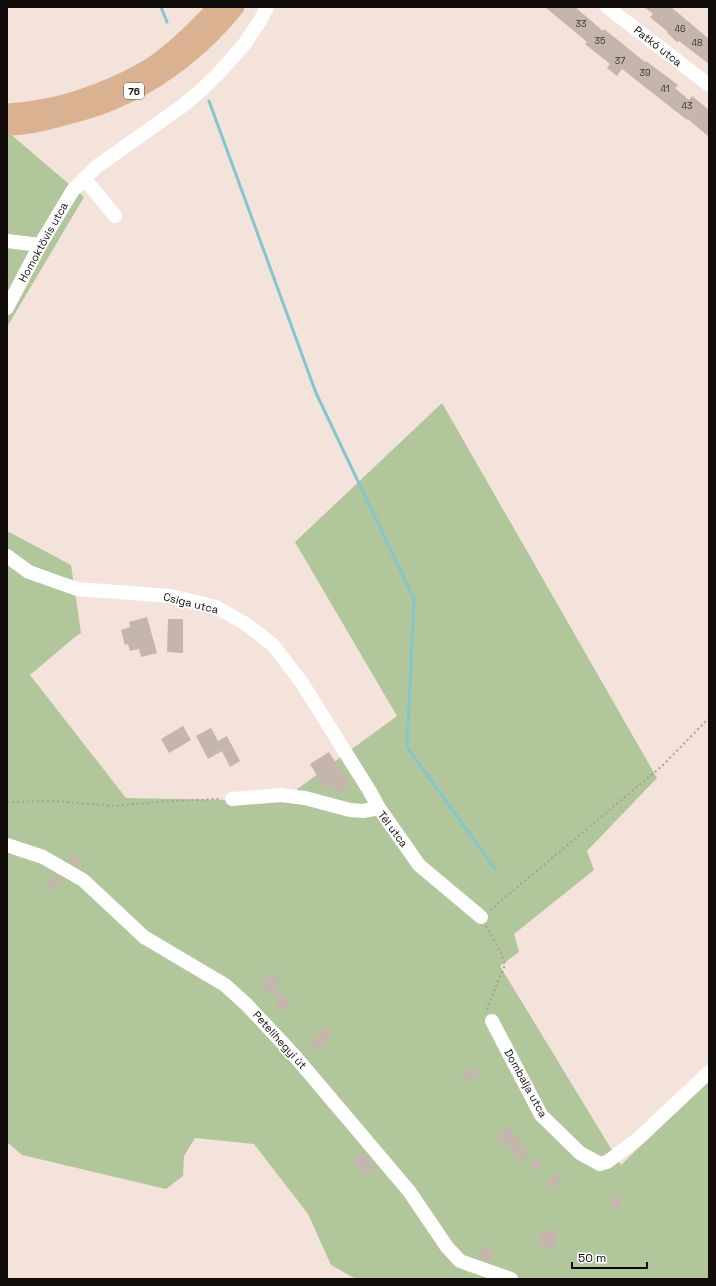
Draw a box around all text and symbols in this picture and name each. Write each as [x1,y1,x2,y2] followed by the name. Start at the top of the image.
[576,18,586,30] house number: 33
[631,23,685,70] street label: Patkó utca
[674,23,686,35] house number: 46
[595,35,605,47] house number: 35
[691,37,703,49] house number: 48
[615,55,625,67] house number: 37
[640,67,650,79] house number: 39
[124,83,144,99] road number: 76
[660,83,670,95] house number: 41
[681,100,693,112] house number: 43
[15,199,71,284] street label: Homoktövis utca
[162,589,221,617] street label: Csiga utca
[375,808,412,850] street label: Tél utca
[250,1008,310,1072] street label: Petelihegyi út
[501,1046,551,1120] street label: Dombalja utca
[572,1244,647,1270] scale bar
[578,1250,606,1266] text: 50 m

